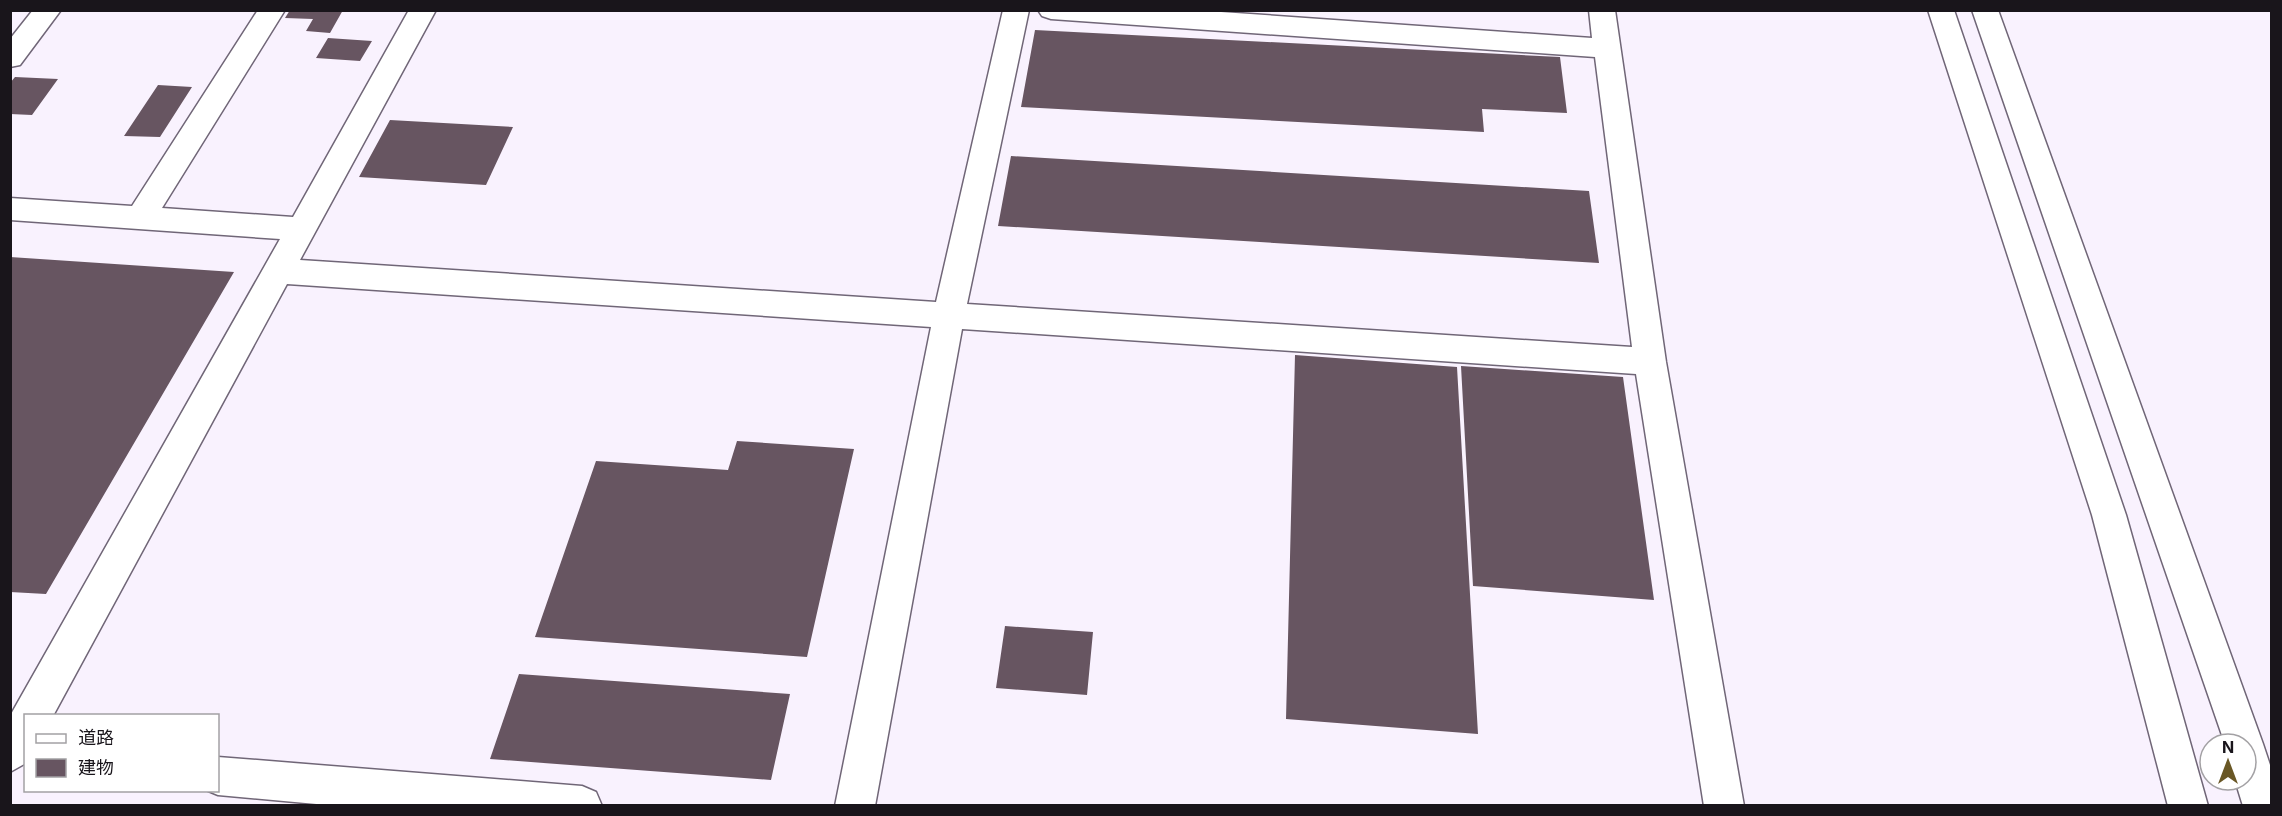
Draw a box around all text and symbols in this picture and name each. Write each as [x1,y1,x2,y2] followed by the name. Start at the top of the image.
[24,714,219,792] legend
[78,727,114,748] text: 道路
[2198,732,2258,792] north arrow
[2222,737,2234,757] text: N
[78,757,114,778] text: 建物

